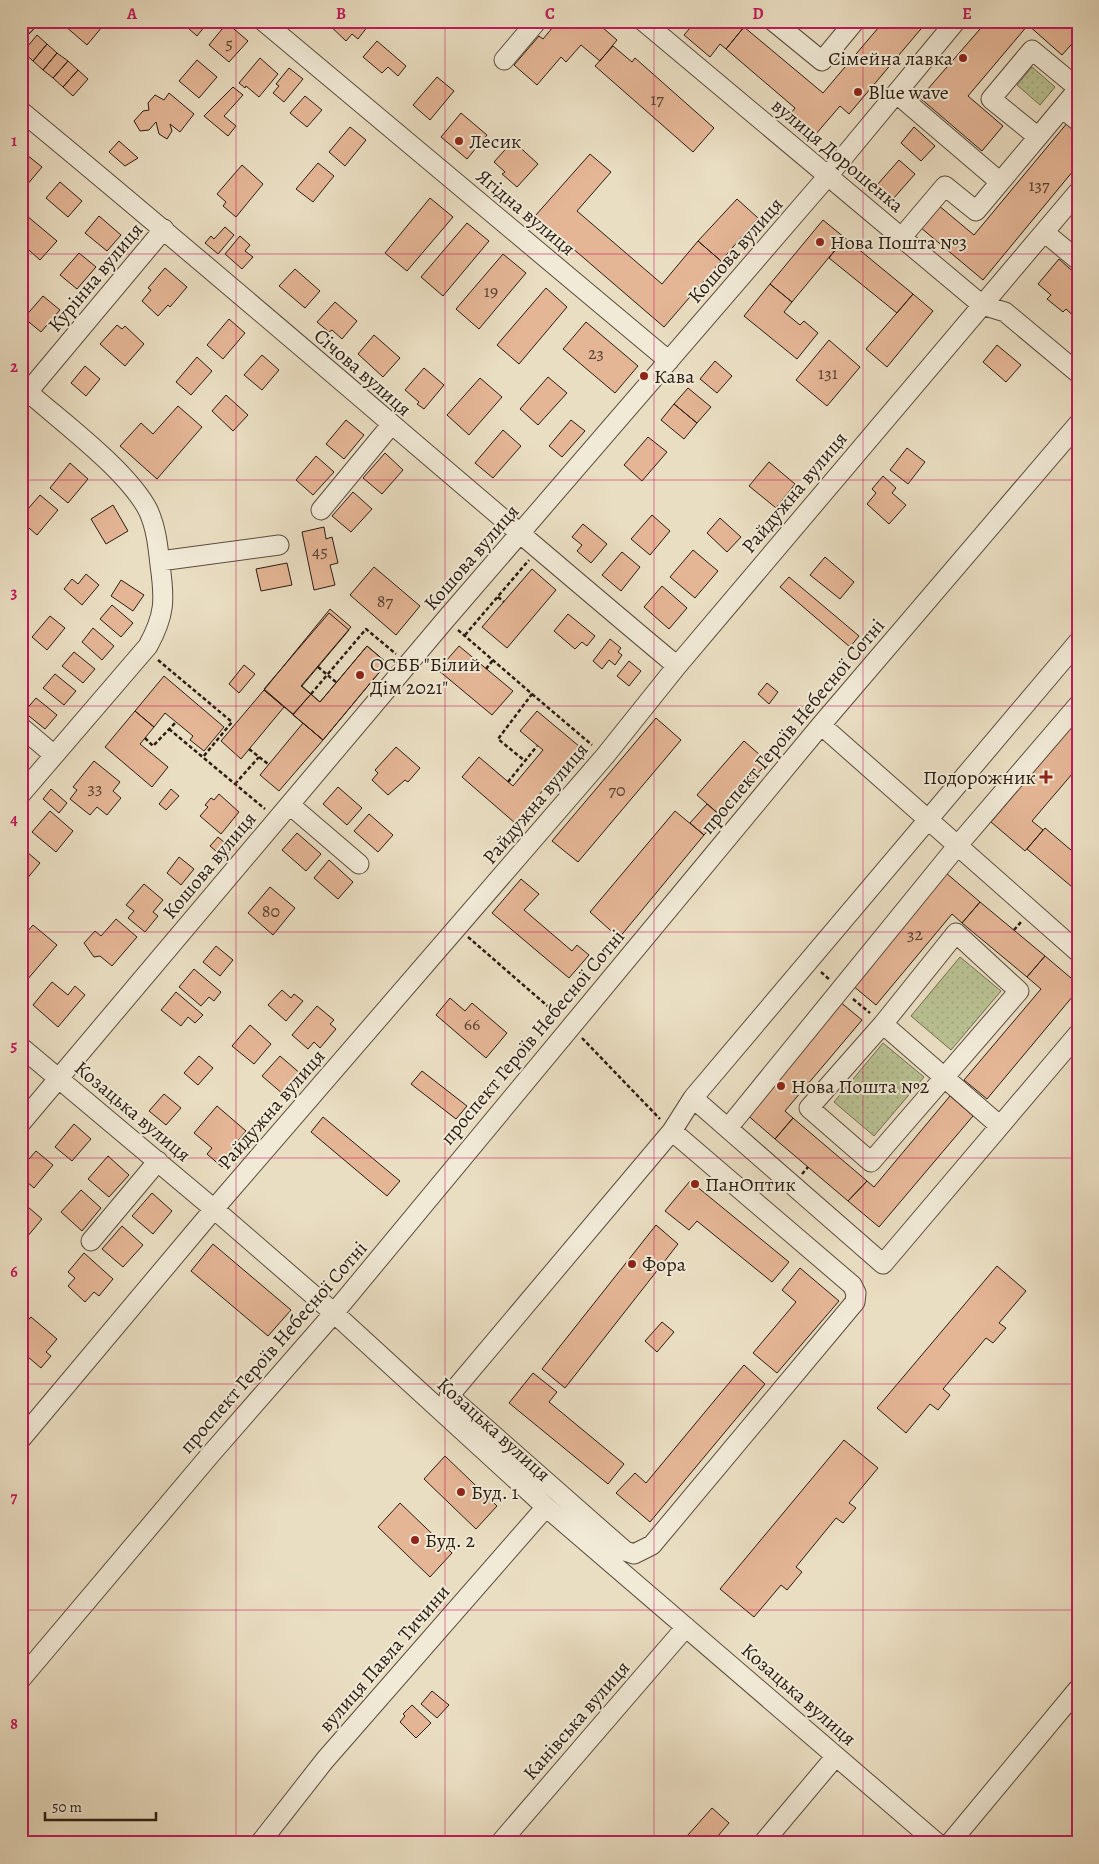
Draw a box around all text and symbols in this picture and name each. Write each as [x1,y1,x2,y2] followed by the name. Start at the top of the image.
[126,3,138,25] text: A
[336,3,346,25] text: B
[545,3,555,25] text: C
[752,3,764,25] text: D
[962,3,972,25] text: E
[225,31,233,55] house number: 5
[828,45,954,72] place label: Сімейна лавка
[957,52,969,64] marker: Сімейна лавка
[868,79,949,106] place label: Blue wave
[852,86,864,98] marker: Blue wave
[650,87,664,111] house number: 17
[766,92,910,219] street label: вулиця Дорошенка
[469,128,522,155] place label: Лесик
[11,130,17,152] text: 1
[453,135,465,147] marker: Лесик
[470,163,581,262] street label: Ягідна вулиця
[1028,173,1050,197] house number: 137
[682,191,789,309] street label: Кошова вулиця
[42,217,149,338] street label: Курінна вулиця
[830,229,967,256] place label: Нова Пошта №3
[814,236,826,248] marker: Нова Пошта №3
[484,279,498,303] house number: 19
[308,322,417,422] street label: Січова вулиця
[588,341,604,365] house number: 23
[10,356,18,378] text: 2
[818,361,838,385] house number: 131
[654,363,695,390] place label: Кава
[638,370,650,382] marker: Кава
[735,426,853,559] street label: Райдужна вулиця
[418,498,525,616] street label: Кошова вулиця
[312,539,328,563] house number: 45
[11,582,18,604] text: 3
[377,589,394,613] house number: 87
[694,613,891,840] street label: проспект Героїв Небесної Сотні
[370,651,481,701] place label: ОСББ "Білий Дім 2021"
[354,669,366,681] marker: ОСББ "Білий Дім 2021"
[476,737,594,870] street label: Райдужна вулиця
[923,764,1036,791] place label: Подорожник
[1040,771,1052,783] marker: Подорожник
[88,776,102,800] house number: 33
[608,778,626,802] house number: 70
[156,806,262,925] street label: Кошова вулиця
[10,809,18,831] text: 4
[262,899,280,923] house number: 80
[907,922,923,946] house number: 32
[434,924,631,1151] street label: проспект Героїв Небесної Сотні
[464,1012,480,1036] house number: 66
[11,1035,18,1057] text: 5
[212,1043,331,1175] street label: Райдужна вулиця
[69,1055,197,1168] street label: Козацька вулиця
[791,1073,930,1100] place label: Нова Пошта №2
[775,1080,787,1092] marker: Нова Пошта №2
[705,1171,796,1198] place label: ПанОптик
[689,1178,701,1190] marker: ПанОптик
[173,1235,373,1459] street label: проспект Героїв Небесної Сотні
[642,1251,687,1278] place label: Фора
[626,1258,638,1270] marker: Фора
[10,1261,18,1283] text: 6
[431,1371,556,1488] street label: Козацька вулиця
[471,1479,518,1506] place label: Буд. 1
[455,1486,467,1498] marker: Буд. 1
[11,1487,18,1509] text: 7
[425,1527,475,1554] place label: Буд. 2
[409,1534,421,1546] marker: Буд. 2
[313,1579,456,1738] street label: вулиця Павла Тичини
[735,1637,862,1752] street label: Козацька вулиця
[517,1655,636,1786] street label: Канівська вулиця
[10,1713,18,1735] text: 8
[45,1789,156,1821] scale bar
[52,1797,82,1817] text: 50 m

